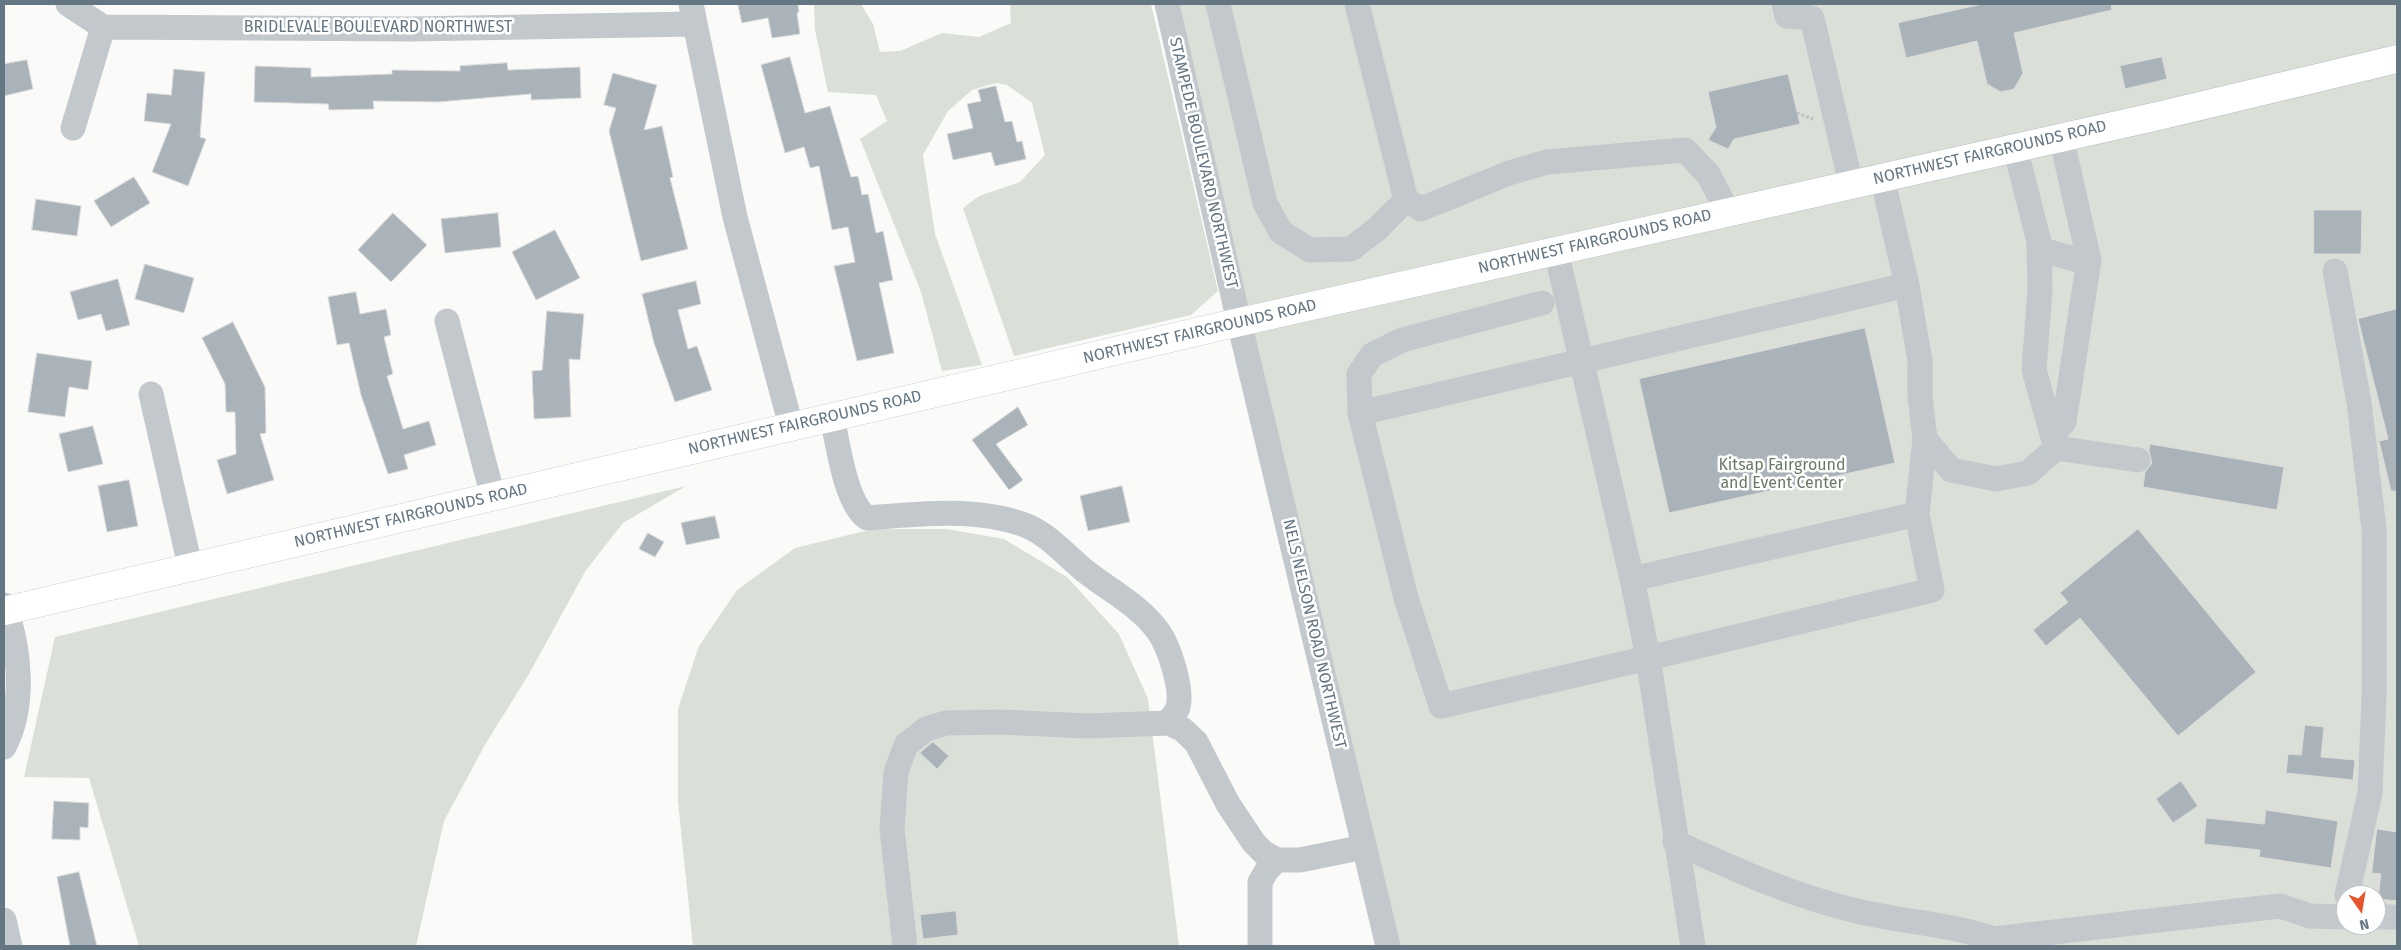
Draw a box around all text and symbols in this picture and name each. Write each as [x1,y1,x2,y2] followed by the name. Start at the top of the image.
[244,18,512,38] street label: BRIDLEVALE BOULEVARD NORTHWEST
[1165,36,1241,290] street label: STAMPEDE BOULEVARD NORTHWEST
[1871,117,2109,189] street label: NORTHWEST FAIRGROUNDS ROAD
[1476,206,1714,278] street label: NORTHWEST FAIRGROUNDS ROAD
[1081,296,1319,368] street label: NORTHWEST FAIRGROUNDS ROAD
[686,387,924,459] street label: NORTHWEST FAIRGROUNDS ROAD
[1718,456,1846,494] park label: Kitsap Fairground and Event Center
[292,480,530,552] street label: NORTHWEST FAIRGROUNDS ROAD
[1278,517,1350,751] street label: NELS NELSON ROAD NORTHWEST
[2336,885,2386,935] north arrow
[2358,915,2371,933] text: N

